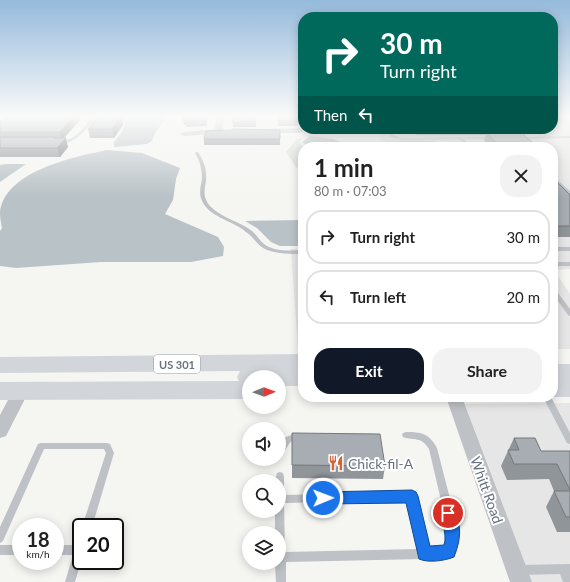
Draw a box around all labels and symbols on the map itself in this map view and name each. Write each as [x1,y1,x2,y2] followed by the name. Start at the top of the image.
[154,355,200,373] road number: US 301
[242,370,286,414] north arrow
[327,454,345,472] restaurant icon: Chick-fil-A
[467,454,507,526] street label: Whitt Road
[348,455,414,472] place label: Chick-fil-A
[302,477,344,519] position arrow
[431,496,465,530] pin
[72,518,124,570] speed limit sign: 20

